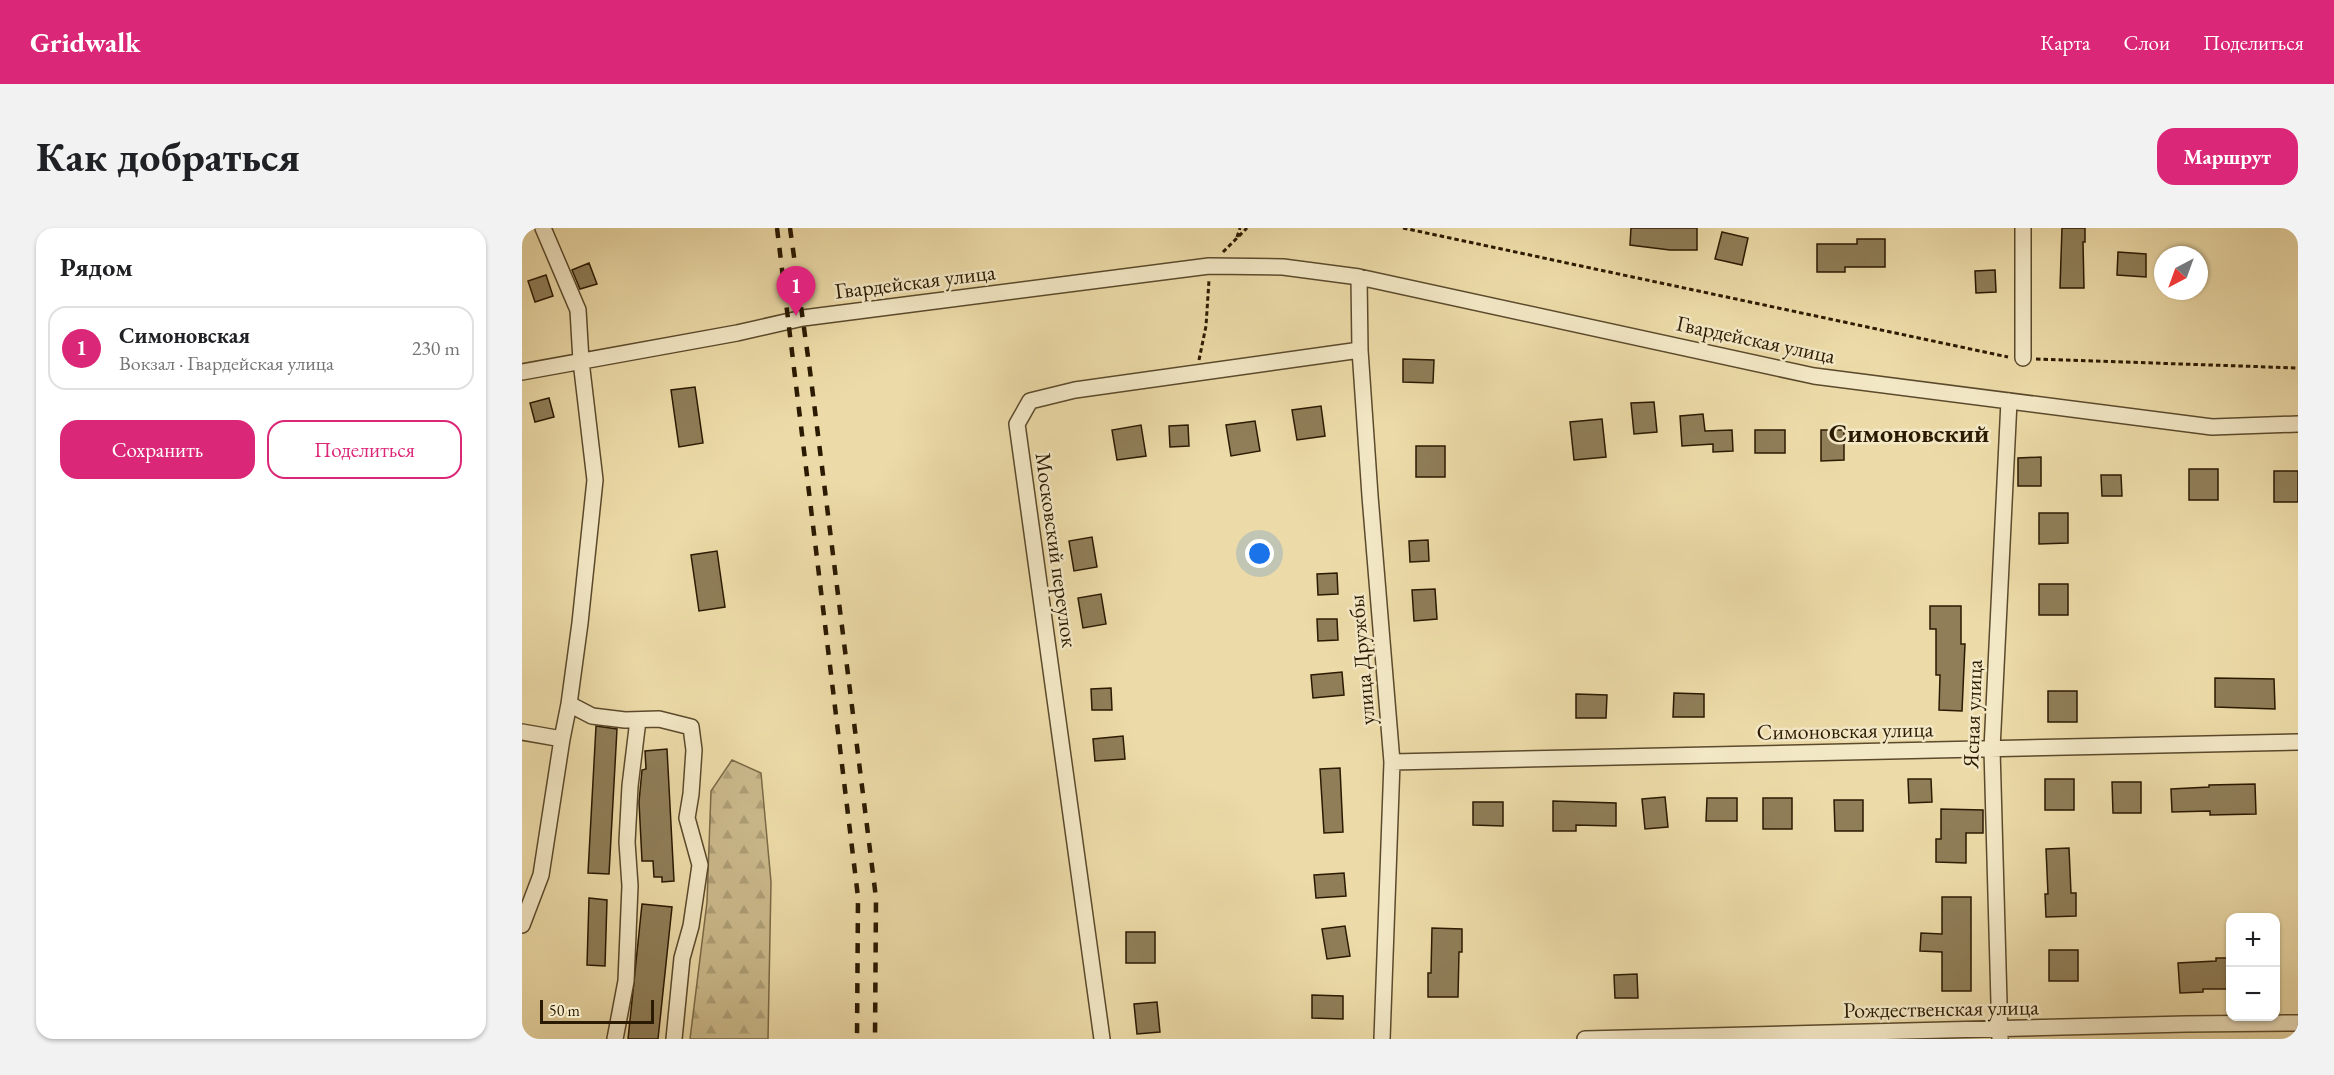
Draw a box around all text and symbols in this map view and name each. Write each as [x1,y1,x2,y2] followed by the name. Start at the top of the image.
[30,24,141,60] text: Gridwalk
[2040,29,2090,56] text: Карта
[2123,29,2170,56] text: Слои
[2203,29,2304,56] text: Поделиться
[2157,128,2298,185] button: Маршрут
[36,129,300,184] text: Как добраться
[2154,246,2208,300] north arrow
[60,250,133,284] text: Рядом
[833,257,997,306] street label: Гвардейская улица
[776,266,816,316] pin: 1
[1674,309,1838,371] street label: Гвардейская улица
[119,321,250,350] text: Симоновская
[76,335,87,361] text: 1
[412,335,460,361] text: 230 m
[119,350,334,376] text: Вокзал · Гвардейская улица
[1829,416,1989,450] district label: Симоновский
[60,420,255,479] button: Сохранить
[267,420,462,479] button: Поделиться
[1028,451,1085,650] street label: Московский переулок
[1245,539,1274,568] your location
[1341,593,1382,727] street label: улица Дружбы
[1956,659,1989,770] street label: Ясная улица
[1756,714,1934,747] street label: Симоновская улица
[2226,913,2280,1021] map controls
[2226,913,2280,967] button: +
[2226,967,2280,1021] button: −
[1843,992,2039,1025] street label: Рождественская улица
[540,997,654,1024] scale bar
[549,1000,580,1021] text: 50 m

